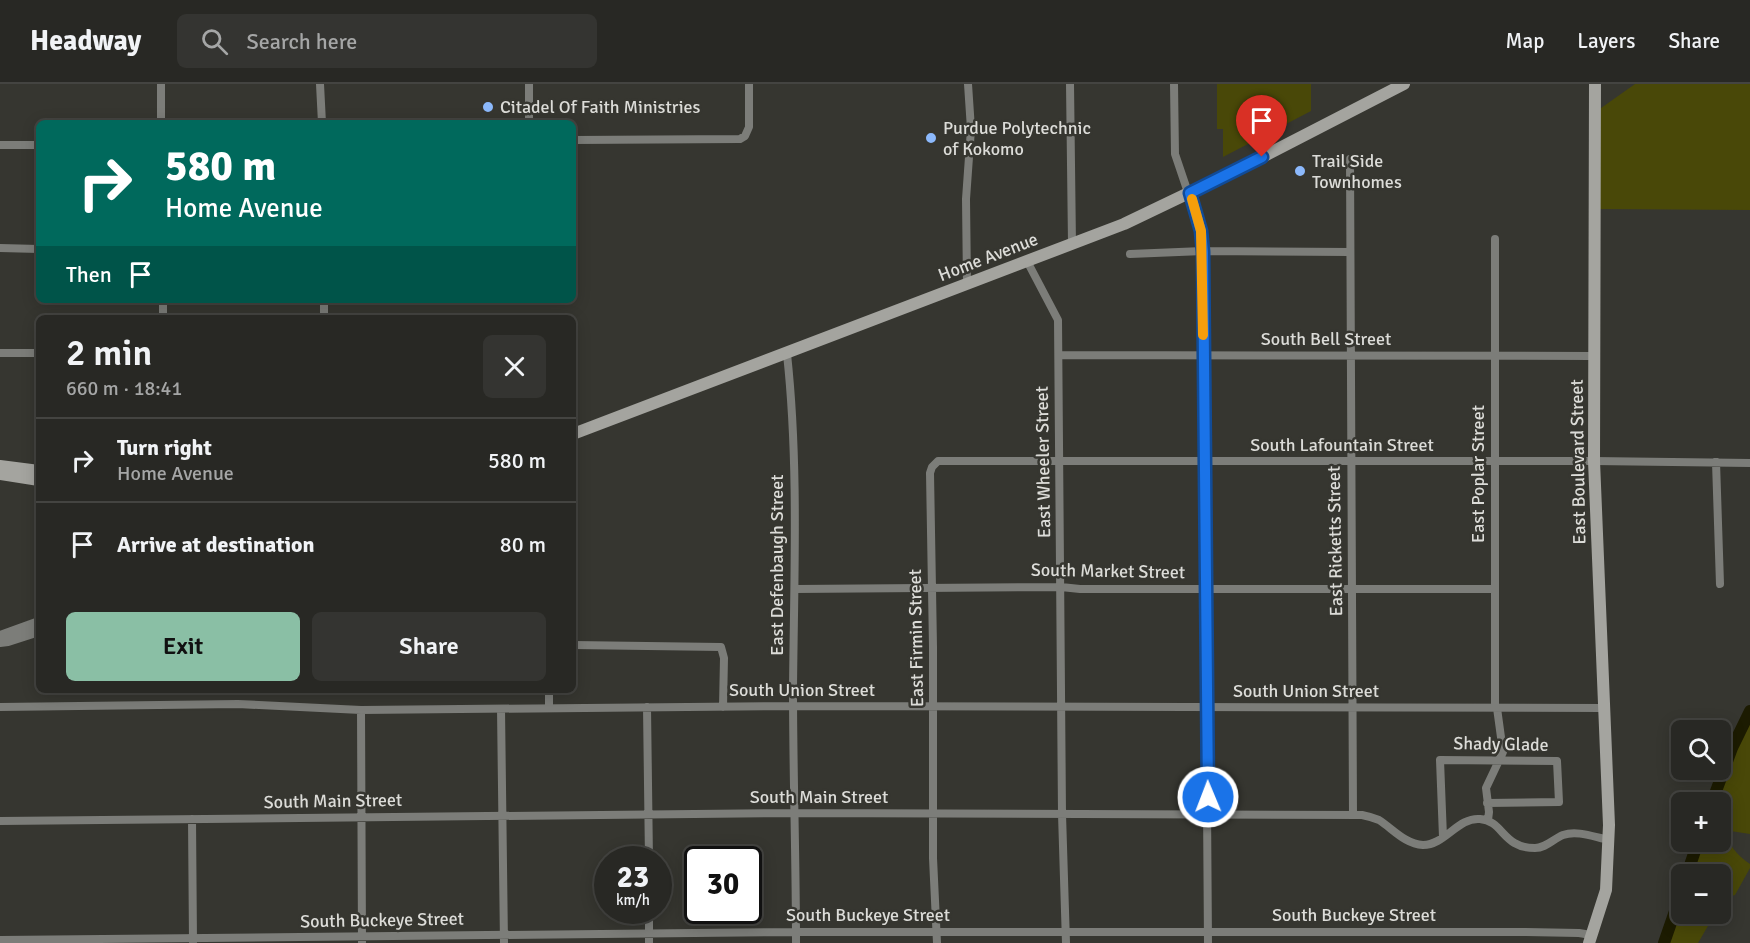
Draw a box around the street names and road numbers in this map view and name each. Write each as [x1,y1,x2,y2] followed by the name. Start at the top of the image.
[935,228,1041,286] street label: Home Avenue
[1261,328,1391,350] street label: South Bell Street
[1566,379,1590,545] street label: East Boulevard Street
[1031,386,1055,538] street label: East Wheeler Street
[1467,405,1489,543] street label: East Poplar Street
[1250,434,1434,456] street label: South Lafountain Street
[1323,466,1347,616] street label: East Ricketts Street
[766,474,788,656] street label: East Defenbaugh Street
[1031,559,1185,583] street label: South Market Street
[904,569,928,707] street label: East Firmin Street
[729,679,875,701] street label: South Union Street
[1233,680,1379,702] street label: South Union Street
[1453,732,1549,756] street label: Shady Glade
[750,786,888,808] street label: South Main Street
[264,789,402,813] street label: South Main Street
[786,904,950,926] street label: South Buckeye Street
[1272,904,1436,926] street label: South Buckeye Street
[300,908,464,932] street label: South Buckeye Street

